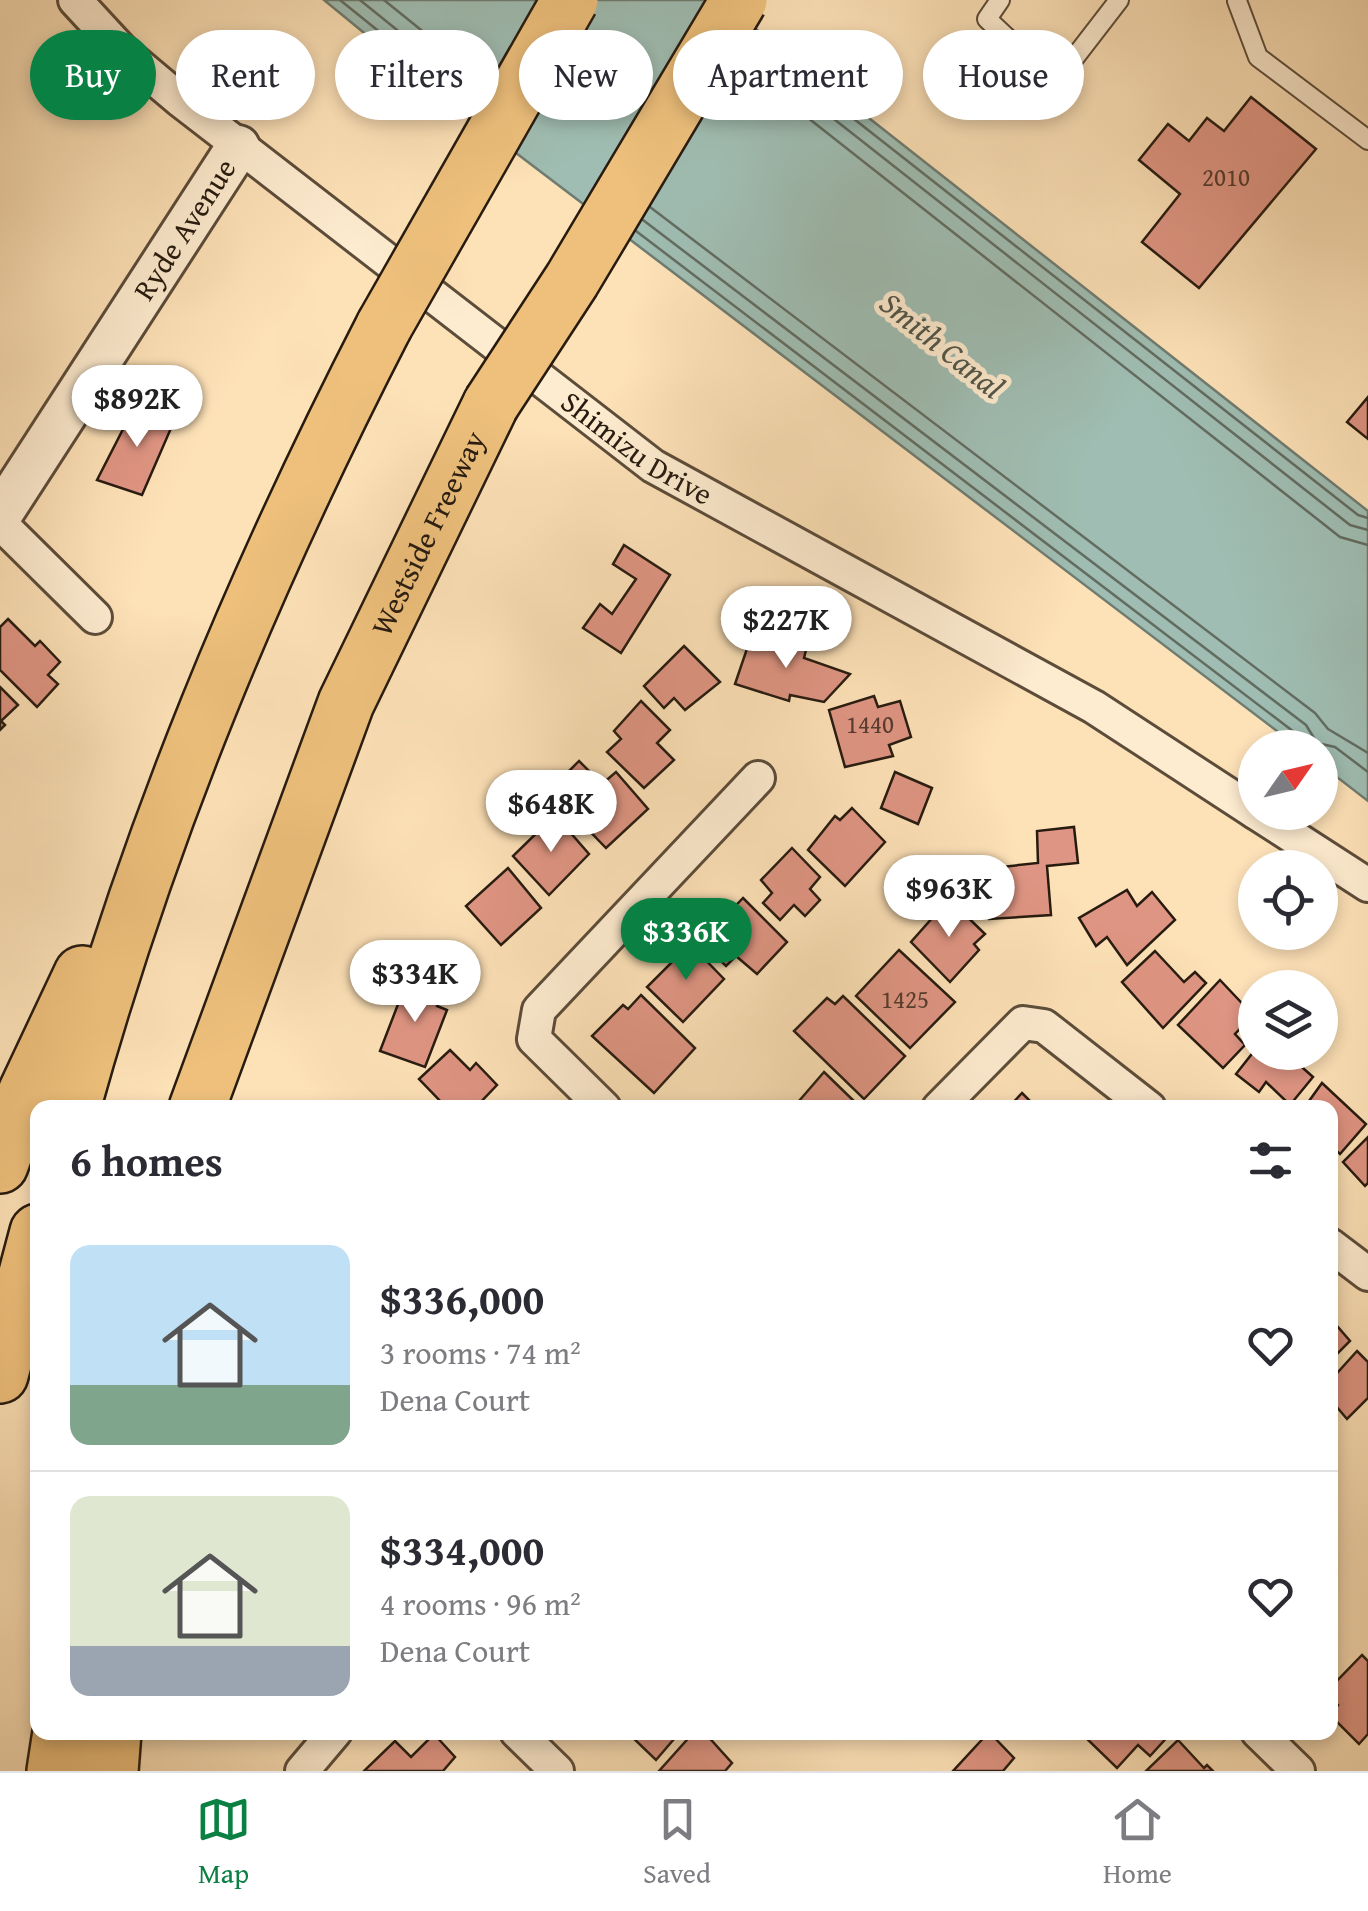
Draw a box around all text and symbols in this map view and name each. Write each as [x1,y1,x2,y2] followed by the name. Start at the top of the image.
[30,30,156,120] chip: Buy
[176,30,315,120] chip: Rent
[335,30,499,120] chip: Filters
[519,30,653,120] chip: New
[673,30,903,120] chip: Apartment
[923,30,1084,120] chip: House
[122,149,246,309] street label: Ryde Avenue
[1202,159,1250,195] house number: 2010
[870,280,1015,410] water label: Smith Canal
[67,365,207,450] pin: $892K
[94,374,180,421] text: $892K
[552,380,721,515] street label: Shimizu Drive
[359,423,496,643] street label: Westside Freeway
[716,586,856,671] pin: $227K
[743,595,829,642] text: $227K
[846,706,894,742] house number: 1440
[1238,730,1338,830] north arrow
[1238,730,1338,1070] map controls
[481,770,621,855] pin: $648K
[508,779,594,826] text: $648K
[1238,850,1338,950] button: locate
[879,855,1019,940] pin: $963K
[906,864,992,911] text: $963K
[616,898,756,983] pin: $336K
[643,907,729,954] text: $336K
[345,940,485,1025] pin: $334K
[372,949,458,996] text: $334K
[1238,970,1338,1070] button: layers
[881,981,929,1017] house number: 1425
[70,1130,223,1191] text: 6 homes
[1243,1133,1298,1188] icon: filters
[380,1268,544,1329] text: $336,000
[150,1285,270,1405] icon: home
[1243,1318,1298,1373] icon: heart
[380,1329,581,1376] text: 3 rooms · 74 m²
[380,1376,530,1423] text: Dena Court
[380,1519,544,1580] text: $334,000
[150,1536,270,1656] icon: home
[1243,1569,1298,1624] icon: heart
[380,1580,581,1627] text: 4 rooms · 96 m²
[380,1627,530,1674] text: Dena Court
[196,1792,251,1893] tab: Map
[643,1792,711,1893] tab: Saved
[1103,1792,1172,1893] tab: Home

